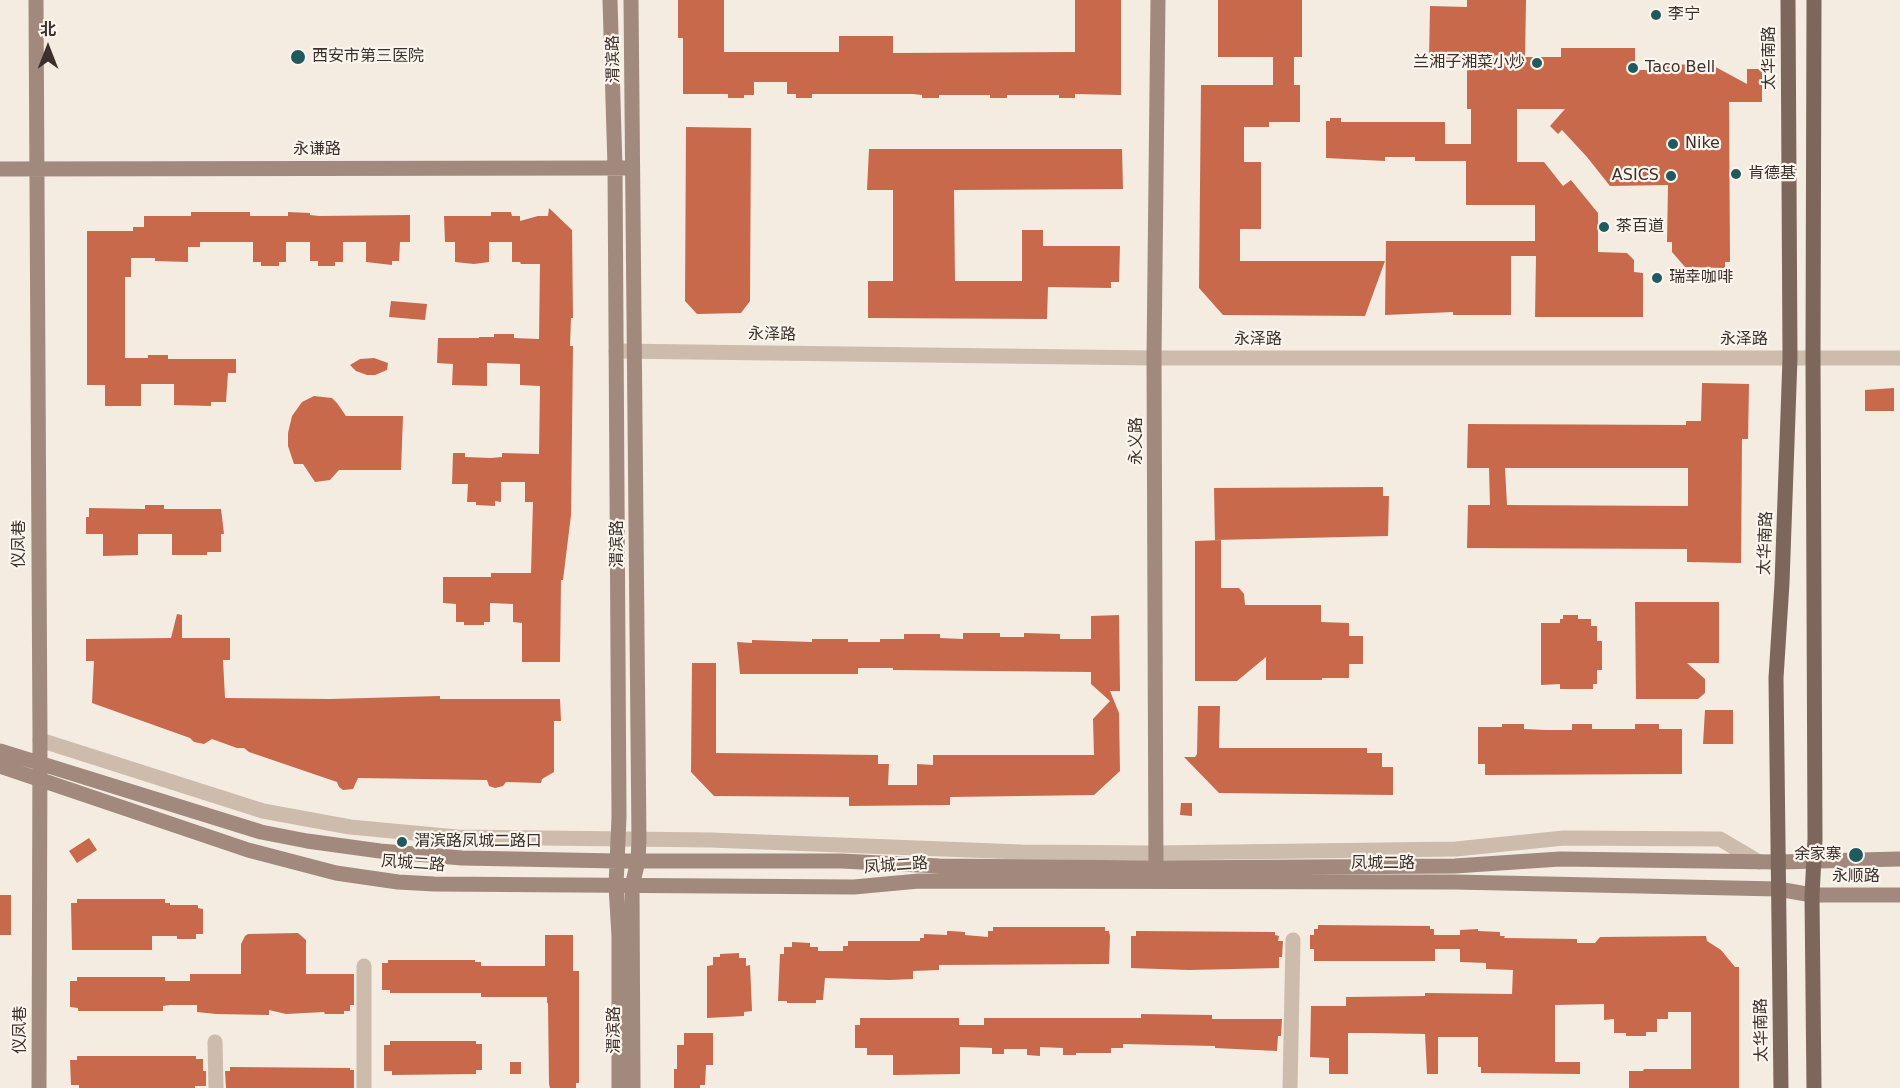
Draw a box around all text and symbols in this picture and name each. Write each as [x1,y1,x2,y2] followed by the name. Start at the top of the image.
[1668,5,1700,25] place label: 李宁
[1649,8,1663,22] marker: 李宁
[18,18,78,78] north arrow
[40,20,56,39] text: 北
[1760,26,1780,90] street label: 太华南路
[604,35,624,83] street label: 渭滨路
[312,47,424,67] place label: 西安市第三医院
[289,48,307,66] marker: 西安市第三医院
[1413,53,1525,73] place label: 兰湘子湘菜小炒
[1530,56,1544,70] marker: 兰湘子湘菜小炒
[1645,58,1715,78] place label: Taco Bell
[1626,61,1640,75] marker: Taco Bell
[1685,134,1720,154] place label: Nike
[1666,137,1680,151] marker: Nike
[293,140,341,160] street label: 永谦路
[1748,164,1796,184] place label: 肯德基
[1612,166,1659,186] place label: ASICS
[1729,167,1743,181] marker: 肯德基
[1664,169,1678,183] marker: ASICS
[1616,217,1664,237] place label: 茶百道
[1597,220,1611,234] marker: 茶百道
[1669,268,1733,288] place label: 瑞幸咖啡
[1650,271,1664,285] marker: 瑞幸咖啡
[748,325,796,345] street label: 永泽路
[1234,330,1282,350] street label: 永泽路
[1720,330,1768,350] street label: 永泽路
[1127,417,1147,465] street label: 永义路
[1755,511,1777,575] street label: 太华南路
[10,520,30,568] street label: 仪凤巷
[608,520,628,568] street label: 渭滨路
[414,832,542,852] place label: 渭滨路凤城二路口
[395,835,409,849] marker: 渭滨路凤城二路口
[1794,845,1842,865] place label: 余家寨
[1847,846,1865,864] marker: 余家寨
[380,852,446,876] street label: 凤城二路
[863,854,929,878] street label: 凤城二路
[1351,854,1415,874] street label: 凤城二路
[1832,867,1880,887] street label: 永顺路
[1752,998,1772,1062] street label: 太华南路
[11,1006,31,1054] street label: 仪凤巷
[605,1006,625,1054] street label: 渭滨路

